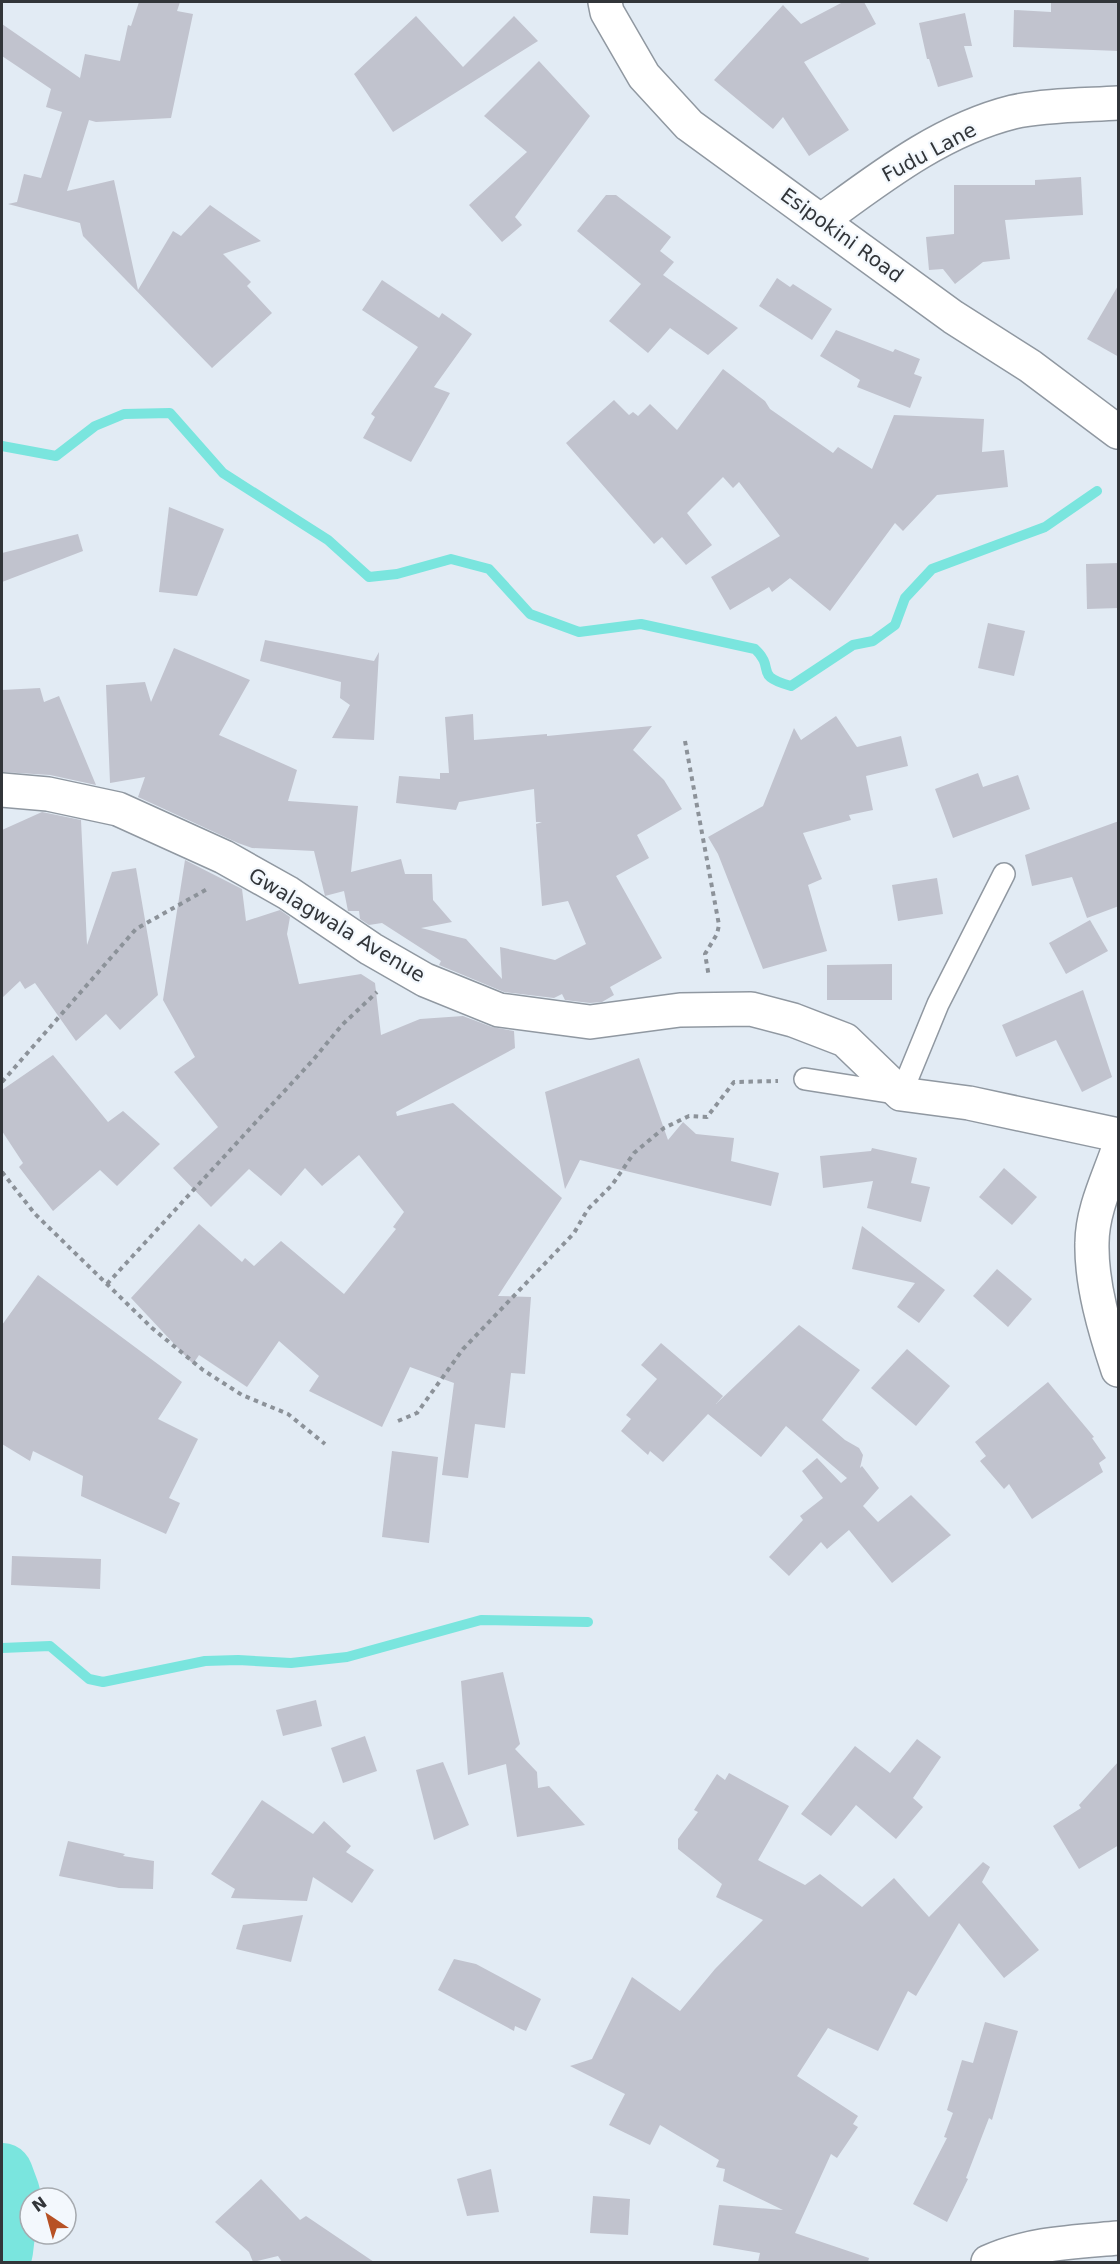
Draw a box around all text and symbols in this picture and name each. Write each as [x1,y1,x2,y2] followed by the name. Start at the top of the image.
[878,117,980,187] street label: Fudu Lane
[776,183,908,287] street label: Esipokini Road
[244,863,430,987] street label: Gwalagwala Avenue
[18,2186,78,2246] north arrow
[28,2193,50,2216] text: N

